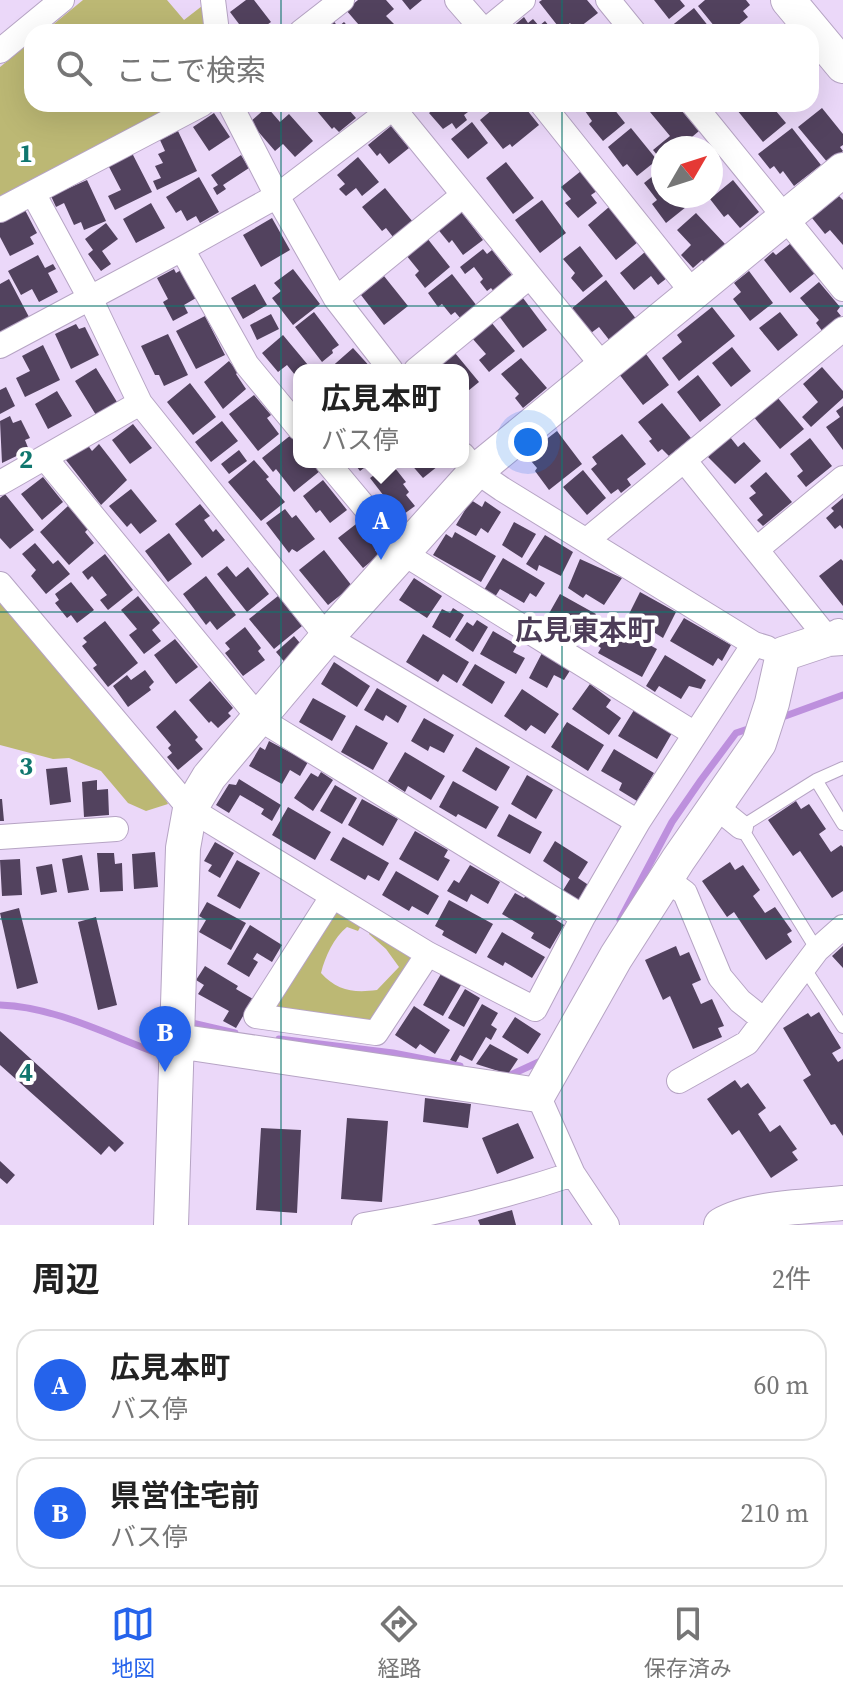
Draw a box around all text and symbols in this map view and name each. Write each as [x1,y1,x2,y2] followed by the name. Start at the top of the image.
[24,24,819,112] search box
[52,46,96,90] icon: search
[116,50,266,91] text: ここで検索
[19,135,33,171] text: 1
[651,136,723,208] north arrow
[293,364,469,468] popup
[321,378,441,419] text: 広見本町
[321,422,399,458] text: バス停
[508,422,548,462] your location
[19,441,33,477] text: 2
[355,494,407,560] pin: A
[515,611,655,649] district label: 広見東本町
[19,748,33,784] text: 3
[139,1006,191,1072] pin: B
[19,1054,33,1090] text: 4
[32,1256,100,1302] text: 周辺
[772,1261,811,1297] text: 2件
[110,1347,230,1388] text: 広見本町
[51,1367,69,1403] text: A
[754,1367,809,1403] text: 60 m
[110,1391,188,1427] text: バス停
[110,1475,260,1516] text: 県営住宅前
[52,1495,68,1531] text: B
[741,1495,809,1531] text: 210 m
[110,1519,188,1555] text: バス停
[111,1602,155,1683] tab: 地図
[377,1602,422,1683] tab: 経路
[644,1602,732,1683] tab: 保存済み

